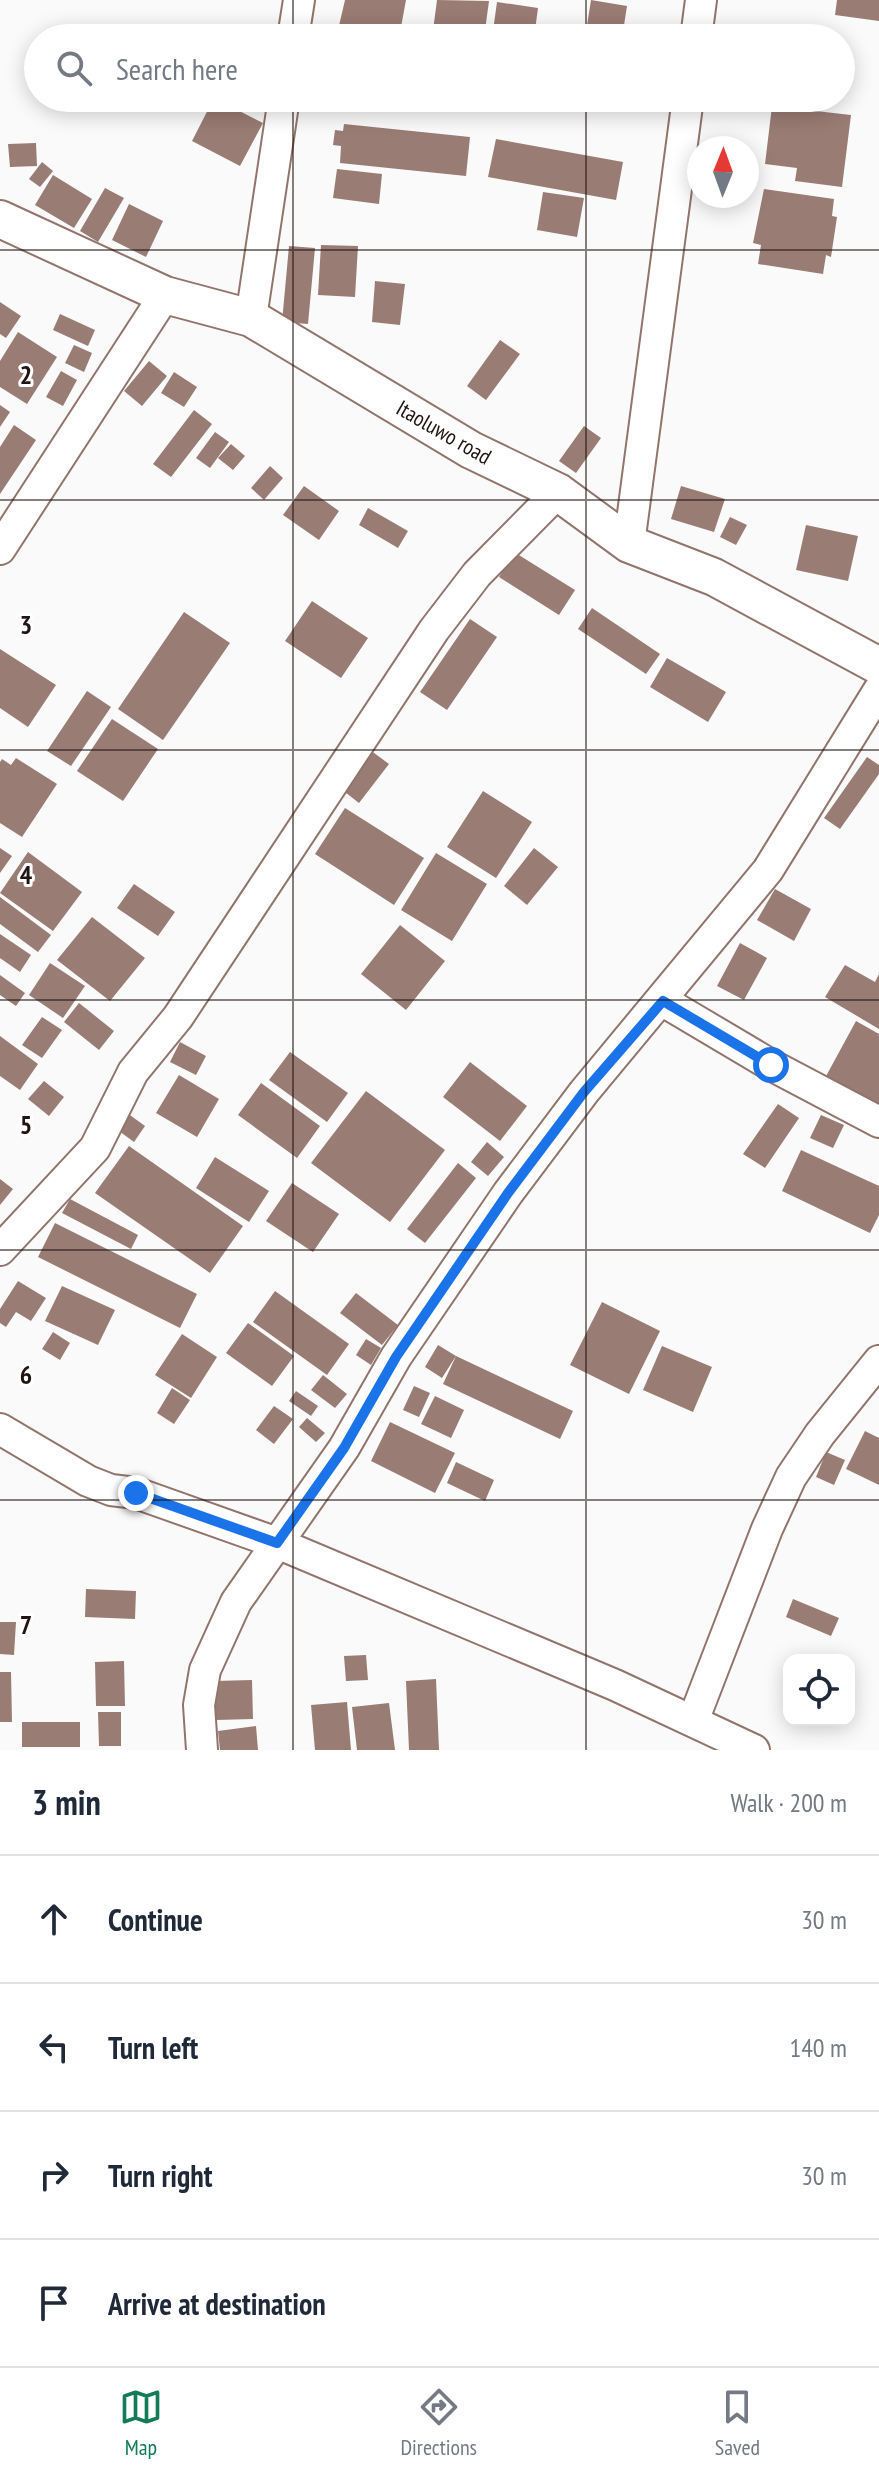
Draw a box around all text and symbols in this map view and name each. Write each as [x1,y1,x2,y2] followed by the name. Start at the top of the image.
[24,24,855,112] search box
[52,46,96,90] icon: search
[116,49,238,88] text: Search here
[687,136,759,208] north arrow
[20,358,32,391] text: 2
[392,394,496,470] street label: Itaoluwo road
[20,608,32,641] text: 3
[20,858,33,891] text: 4
[753,1047,789,1083] route start
[20,1108,32,1141] text: 5
[20,1358,32,1391] text: 6
[118,1475,154,1511] route end
[20,1608,32,1641] text: 7
[783,1654,855,1726] map controls
[783,1654,855,1726] button: locate
[32,1780,101,1824] text: 3 min
[730,1786,847,1819] text: Walk · 200 m
[32,1897,76,1941] icon: ahead
[108,1900,203,1939] text: Continue
[801,1903,847,1936] text: 30 m
[32,2025,76,2069] icon: left
[108,2028,198,2067] text: Turn left
[789,2031,847,2064] text: 140 m
[32,2153,76,2197] icon: right
[108,2156,212,2195] text: Turn right
[801,2159,847,2192] text: 30 m
[32,2281,76,2325] icon: arrive
[108,2284,326,2323] text: Arrive at destination
[119,2385,163,2461] tab: Map
[401,2385,477,2461] tab: Directions
[715,2385,760,2461] tab: Saved

